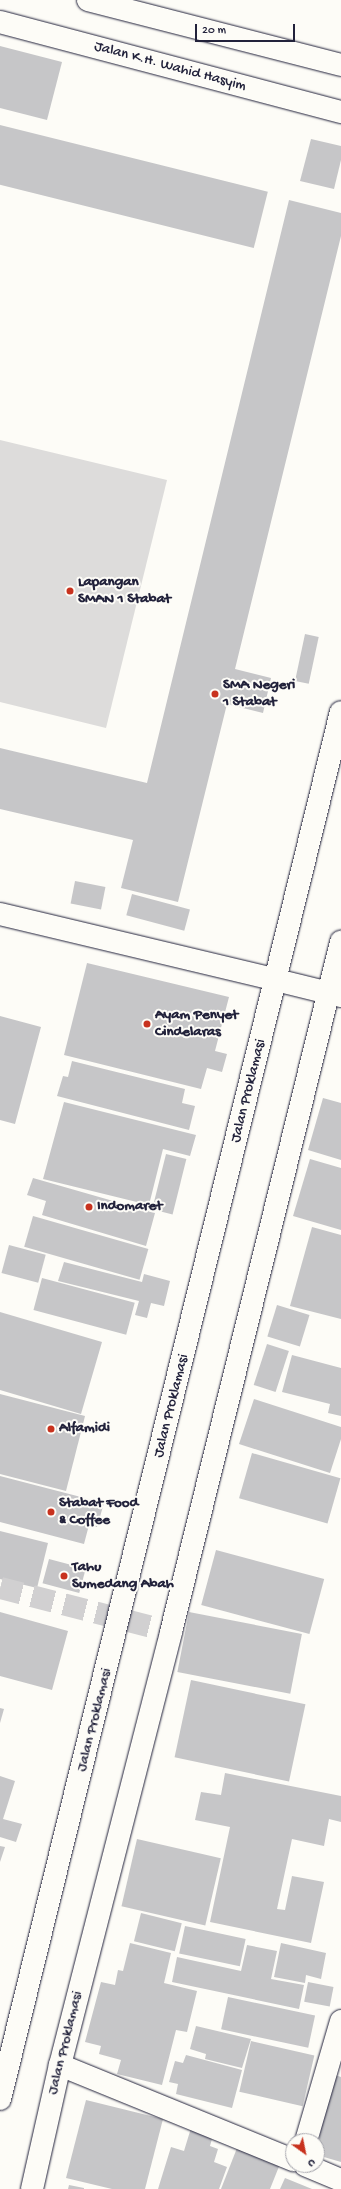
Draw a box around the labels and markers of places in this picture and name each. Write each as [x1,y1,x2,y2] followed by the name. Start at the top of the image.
[78,573,171,608] place label: Lapangan SMAN 1 Stabat
[65,586,75,596] marker: Lapangan SMAN 1 Stabat
[223,676,295,711] place label: SMA Negeri 1 Stabat
[210,689,220,699] marker: SMA Negeri 1 Stabat
[155,1006,238,1041] place label: Ayam Penyet Cindelaras
[142,1019,152,1029] marker: Ayam Penyet Cindelaras
[97,1198,162,1216] place label: Indomaret
[84,1202,94,1212] marker: Indomaret
[59,1420,110,1438] place label: Alfamidi
[46,1424,56,1434] marker: Alfamidi
[59,1494,138,1529] place label: Stabat Food & Coffee
[46,1507,56,1517] marker: Stabat Food & Coffee
[72,1558,174,1593] place label: Tahu Sumedang Abah
[59,1571,69,1581] marker: Tahu Sumedang Abah

